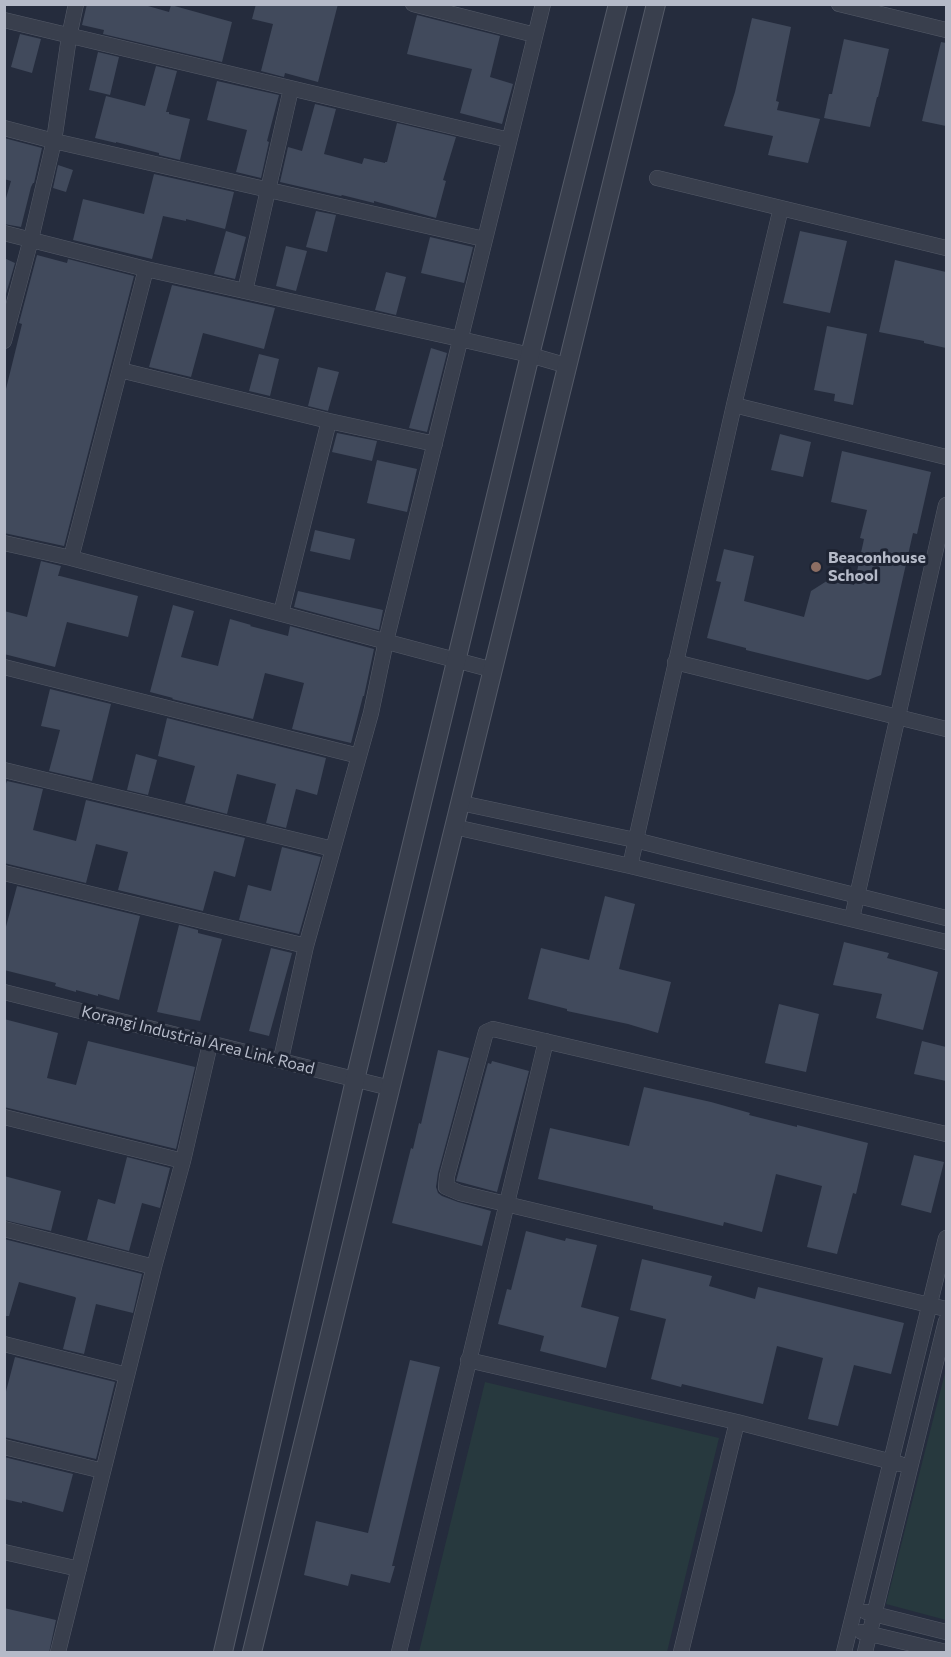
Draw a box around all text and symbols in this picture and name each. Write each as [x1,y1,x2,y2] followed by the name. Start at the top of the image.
[828,548,926,586] place label: Beaconhouse School
[809,560,823,574] marker: Beaconhouse School
[79,1002,317,1078] street label: Korangi Industrial Area Link Road

